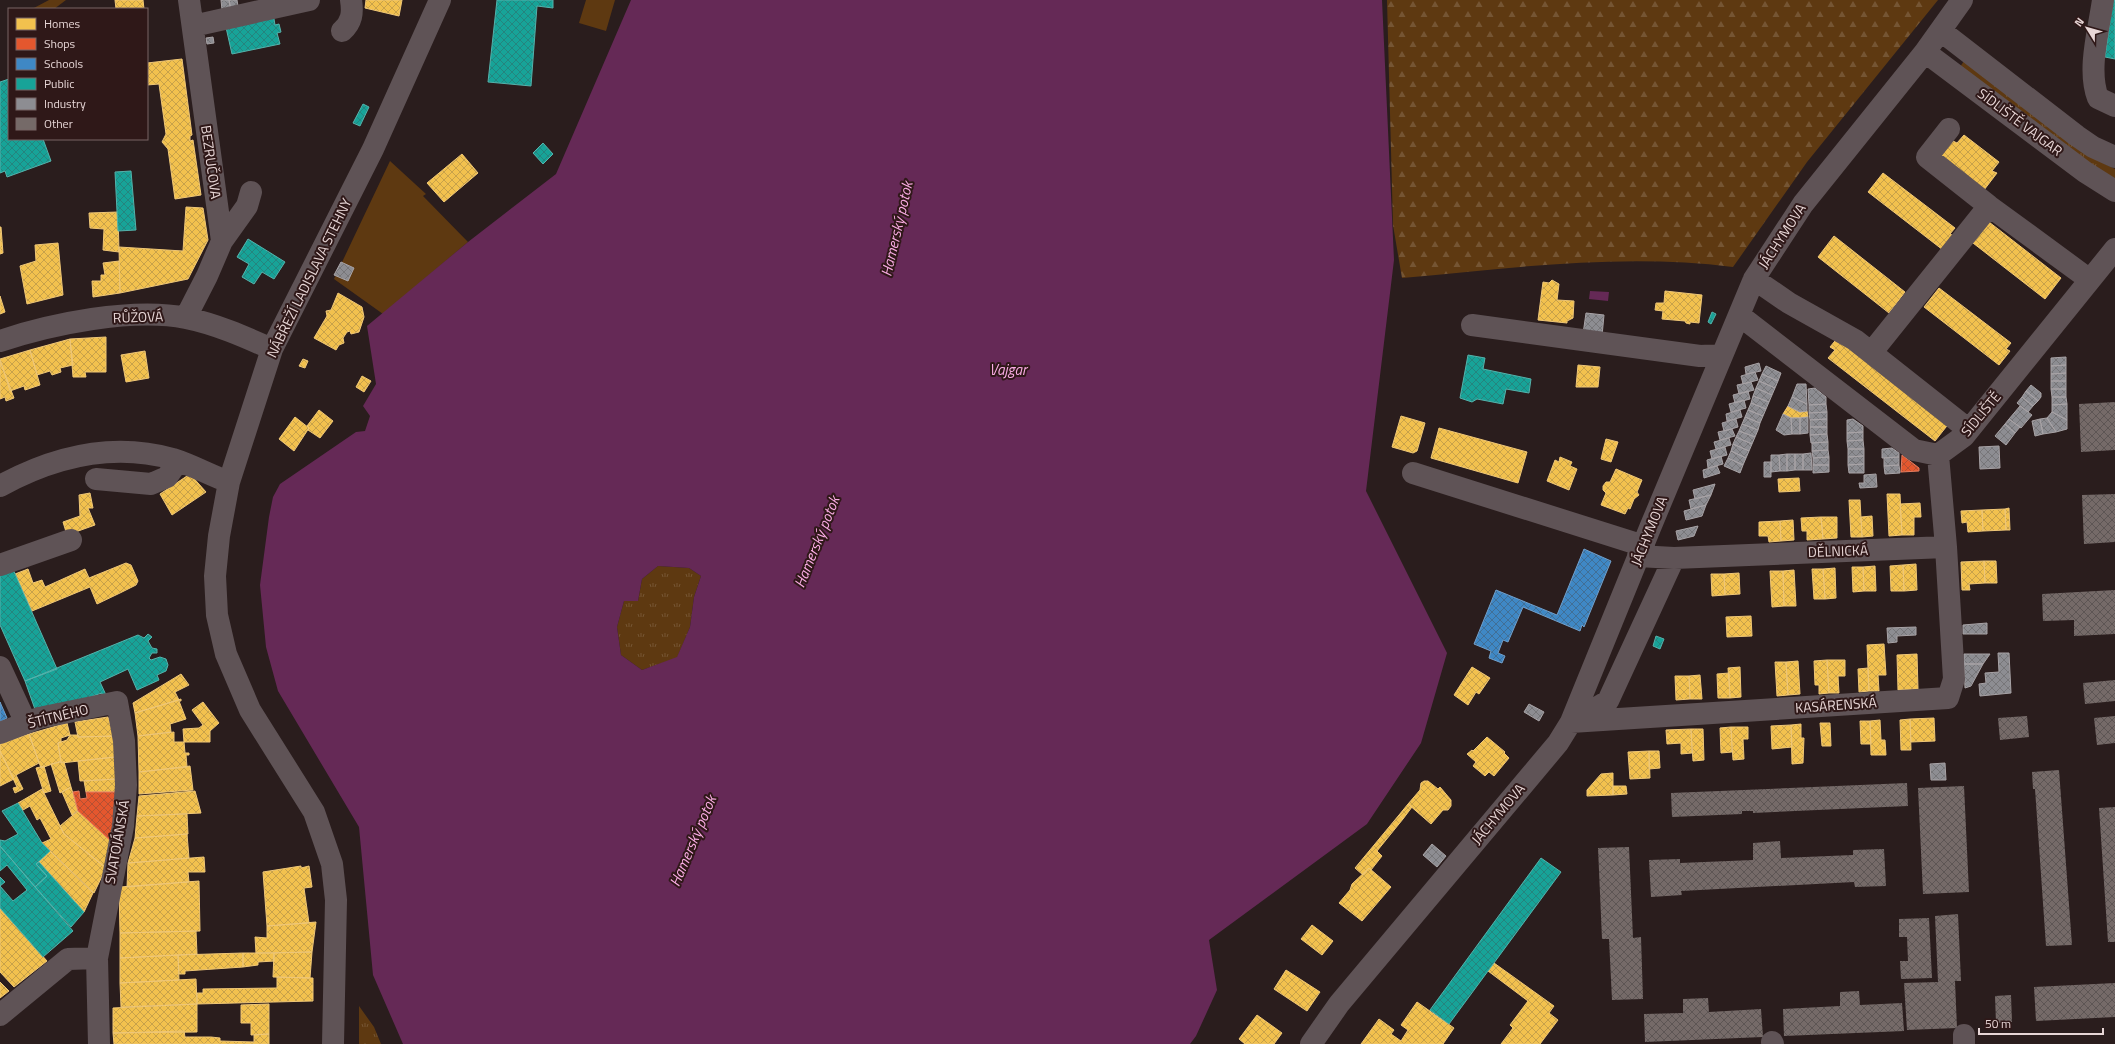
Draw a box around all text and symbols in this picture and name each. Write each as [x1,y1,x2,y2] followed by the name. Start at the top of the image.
[8,8,148,140] legend
[2067,8,2107,48] north arrow
[44,14,80,33] text: Homes
[2070,14,2088,30] text: N
[44,34,76,53] text: Shops
[44,54,84,73] text: Schools
[44,74,74,93] text: Public
[1973,83,2067,161] street label: SÍDLIŠTĚ VAJGAR
[44,94,86,113] text: Industry
[44,114,73,133] text: Other
[196,124,227,201] street label: BEZRUČOVA
[874,177,919,279] water label: Hamerský potok
[261,194,357,361] street label: NÁBŘEŽÍ LADISLAVA STEHNY
[1753,199,1811,272] street label: JÁCHYMOVA
[113,305,164,328] street label: RŮŽOVÁ
[989,358,1029,381] water label: Vajgar
[1956,386,2006,441] street label: SÍDLIŠTĚ
[788,490,846,591] water label: Hamerský potok
[1625,492,1672,569] street label: JÁCHYMOVA
[1807,539,1869,562] street label: DĚLNICKÁ
[1794,691,1878,718] street label: KASÁRENSKÁ
[25,698,90,733] street label: ŠTÍTNÉHO
[1466,778,1530,849] street label: JÁCHYMOVA
[663,790,723,890] water label: Hamerský potok
[99,798,134,885] street label: SVATOJÁNSKÁ
[1979,1010,2103,1036] scale bar
[1985,1014,2011,1033] text: 50 m

